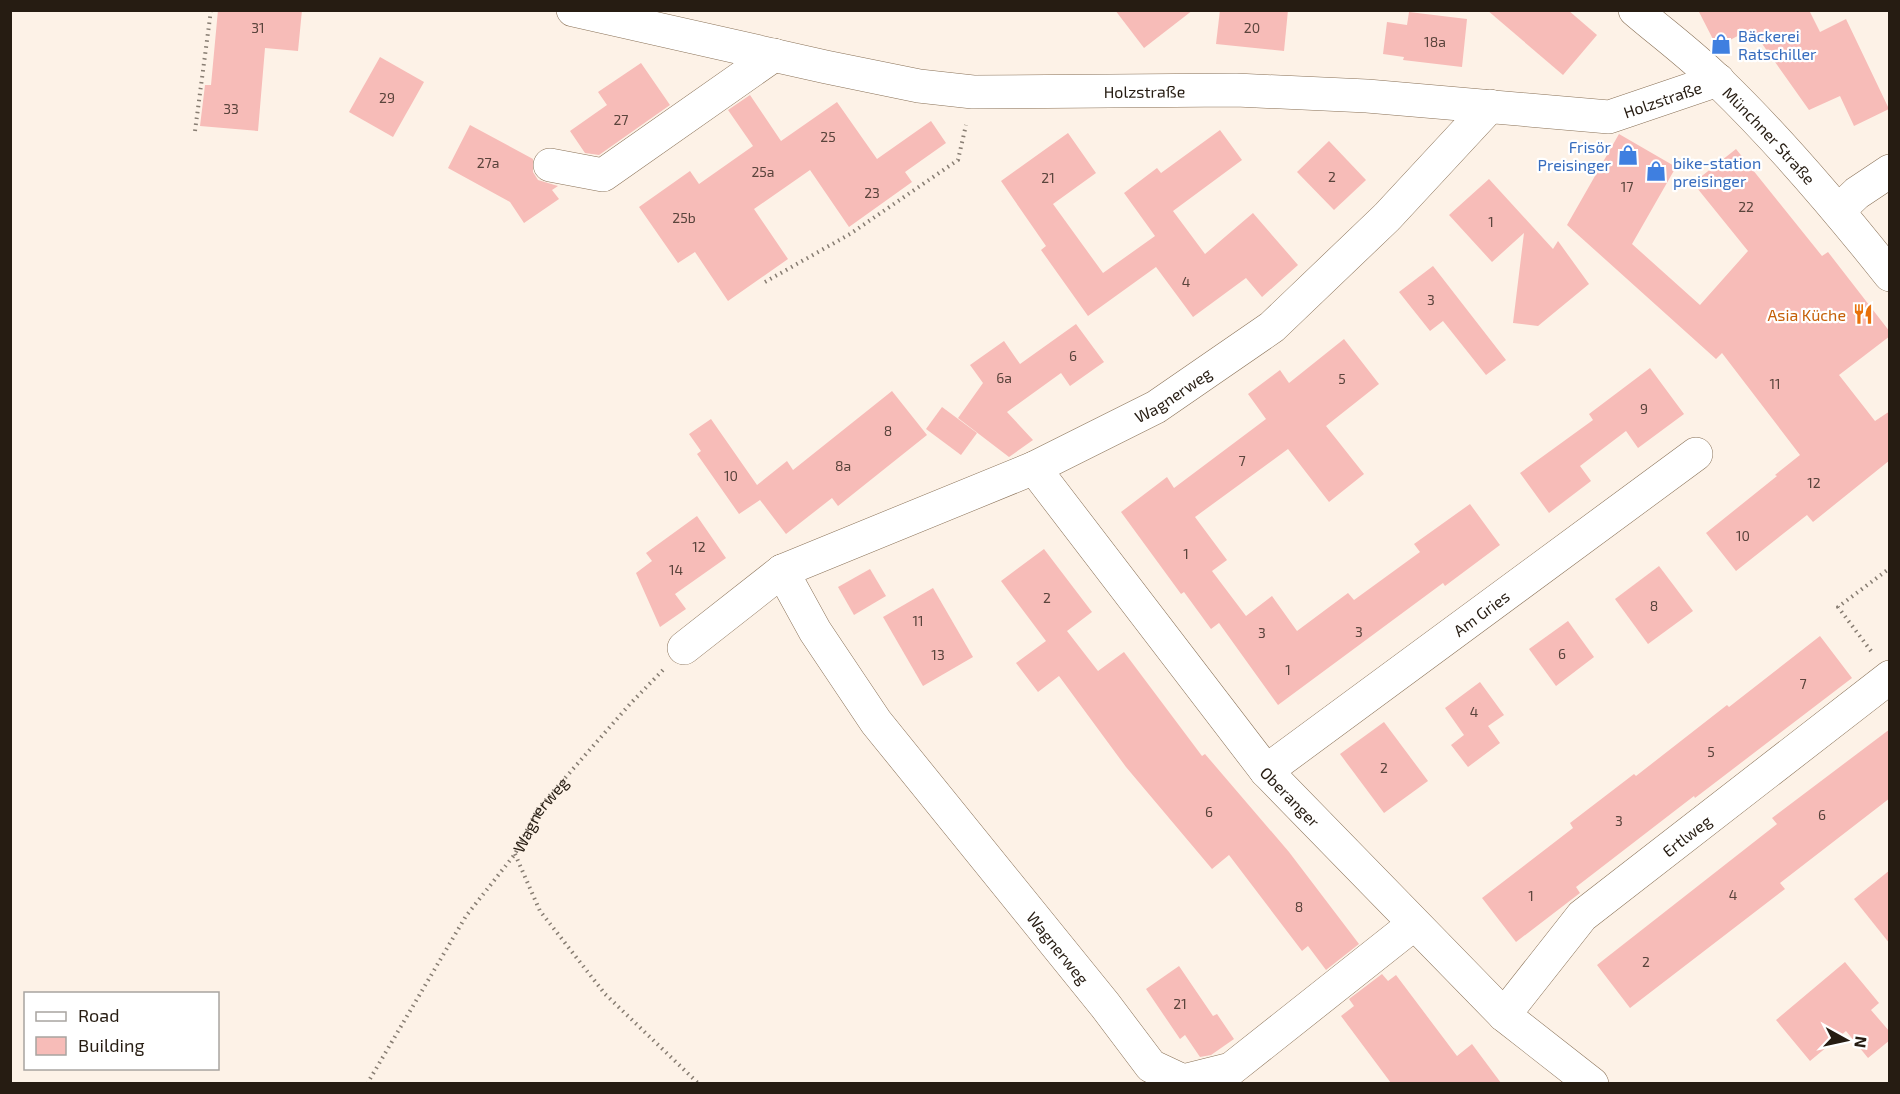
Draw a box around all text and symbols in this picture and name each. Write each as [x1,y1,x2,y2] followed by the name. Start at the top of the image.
[251,19,265,36] house number: 31
[1244,19,1260,36] house number: 20
[1738,26,1817,63] place label: Bäckerei Ratschiller
[1709,32,1733,56] shop icon: Bäckerei Ratschiller
[1424,33,1446,50] house number: 18a
[1621,77,1704,121] street label: Holzstraße
[1104,81,1185,101] street label: Holzstraße
[1719,82,1820,188] street label: Münchner Straße
[379,89,395,106] house number: 29
[223,100,239,117] house number: 33
[613,111,629,128] house number: 27
[820,128,836,145] house number: 25
[1538,137,1612,174] place label: Frisör Preisinger
[1616,143,1640,167] shop icon: Frisör Preisinger
[1673,153,1761,190] place label: bike-station preisinger
[477,154,499,171] house number: 27a
[1644,159,1668,183] shop icon: bike-station preisinger
[751,163,775,180] house number: 25a
[1328,168,1336,185] house number: 2
[1041,169,1055,186] house number: 21
[1621,178,1633,195] house number: 17
[864,184,880,201] house number: 23
[1738,198,1754,215] house number: 22
[672,209,696,226] house number: 25b
[1488,213,1494,230] house number: 1
[1182,273,1190,290] house number: 4
[1427,291,1435,308] house number: 3
[1851,302,1875,326] restaurant icon: Asia Küche
[1767,305,1846,324] place label: Asia Küche
[1069,347,1077,364] house number: 6
[1131,362,1215,426] street label: Wagnerweg
[996,369,1012,386] house number: 6a
[1338,370,1346,387] house number: 5
[1769,375,1781,392] house number: 11
[1640,400,1648,417] house number: 9
[884,422,892,439] house number: 8
[1238,452,1246,469] house number: 7
[835,457,851,474] house number: 8a
[724,467,738,484] house number: 10
[1807,474,1821,491] house number: 12
[1736,527,1750,544] house number: 10
[692,538,706,555] house number: 12
[1183,545,1189,562] house number: 1
[669,561,683,578] house number: 14
[1449,586,1513,639] street label: Am Gries
[1043,589,1051,606] house number: 2
[1650,597,1658,614] house number: 8
[912,612,924,629] house number: 11
[1355,623,1363,640] house number: 3
[1258,624,1266,641] house number: 3
[1558,645,1566,662] house number: 6
[931,646,945,663] house number: 13
[1285,661,1291,678] house number: 1
[1799,675,1807,692] house number: 7
[1470,703,1478,720] house number: 4
[1707,743,1715,760] house number: 5
[1380,759,1388,776] house number: 2
[1257,762,1325,831] street label: Oberanger
[508,772,572,855] street label: Wagnerweg
[1205,803,1213,820] house number: 6
[1818,806,1826,823] house number: 6
[1658,810,1715,860] street label: Ertlweg
[1615,812,1623,829] house number: 3
[1729,886,1737,903] house number: 4
[1528,887,1534,904] house number: 1
[1295,898,1303,915] house number: 8
[1023,907,1093,988] street label: Wagnerweg
[1642,953,1650,970] house number: 2
[24,992,219,1070] legend
[1173,995,1187,1012] house number: 21
[78,1004,119,1026] text: Road
[1816,1010,1876,1070] north arrow
[78,1034,145,1056] text: Building
[1851,1035,1872,1049] text: N

